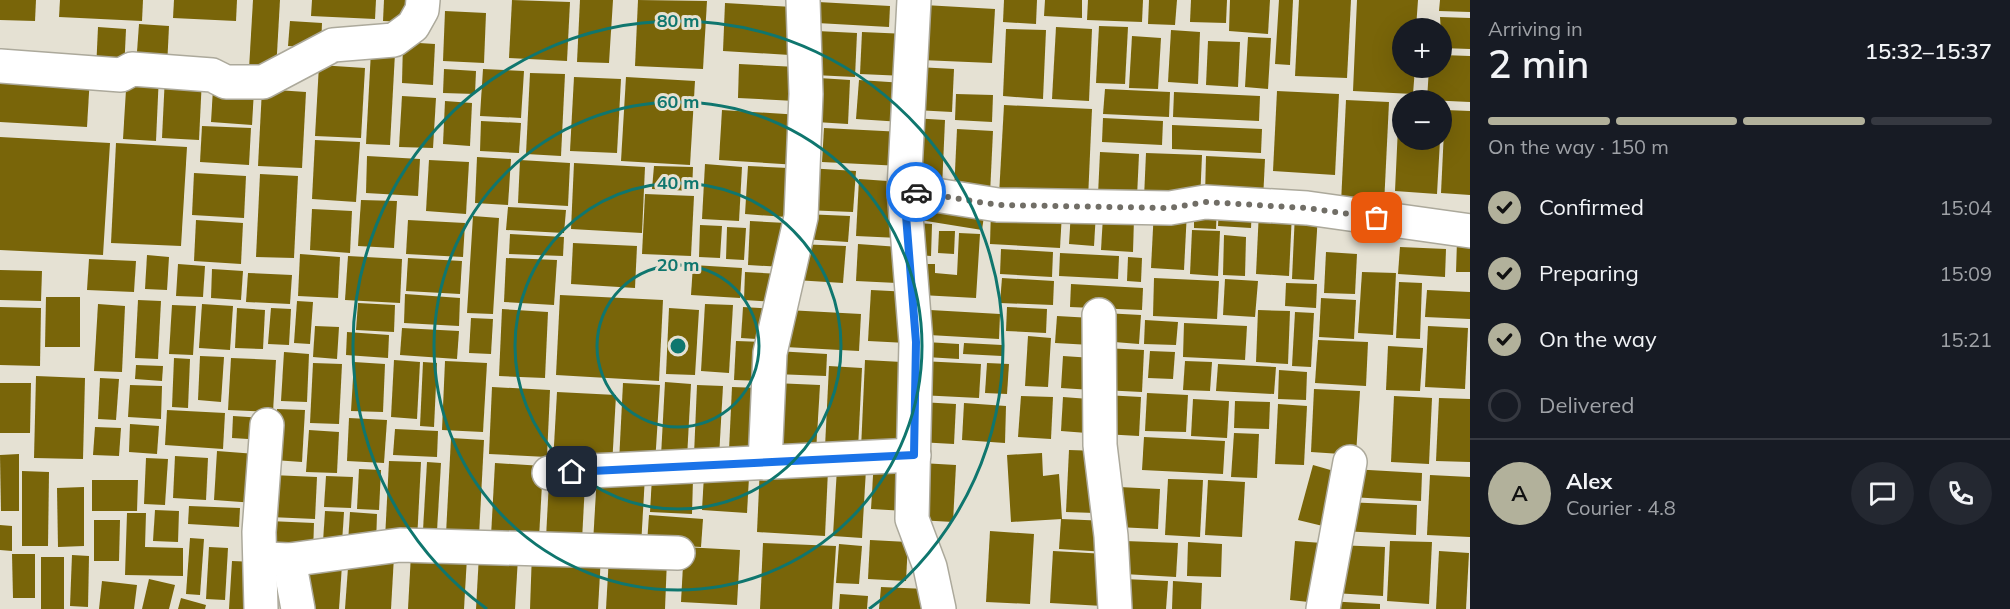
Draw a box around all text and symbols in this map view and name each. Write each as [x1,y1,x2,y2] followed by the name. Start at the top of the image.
[657,9,699,32] text: 80 m
[1488,16,1583,41] text: Arriving in
[1392,18,1452,150] map controls
[1392,18,1452,78] button: +
[1865,37,1992,65] text: 15:32–15:37
[1488,39,1589,88] text: 2 min
[657,90,699,113] text: 60 m
[1392,90,1452,150] button: −
[1488,134,1669,159] text: On the way · 150 m
[886,162,946,222] courier
[657,171,699,194] text: 40 m
[900,176,933,209] icon: car
[1488,191,1521,224] icon: check
[1351,192,1402,243] pin
[1539,193,1644,221] text: Confirmed
[1939,195,1992,220] text: 15:04
[1360,201,1393,234] icon: bag
[657,253,699,276] text: 20 m
[1488,257,1521,290] icon: check
[1539,259,1639,287] text: Preparing
[1939,261,1992,286] text: 15:09
[1488,323,1521,356] icon: check
[1539,325,1657,353] text: On the way
[1939,327,1992,352] text: 15:21
[668,336,688,356] centre of rings
[1539,391,1634,419] text: Delivered
[546,446,597,497] pin
[555,455,588,488] icon: home
[1851,462,1914,525] button: chat
[1929,462,1992,525] button: phone
[1566,467,1612,495] text: Alex
[1511,479,1528,507] text: A
[1566,495,1676,520] text: Courier · 4.8

